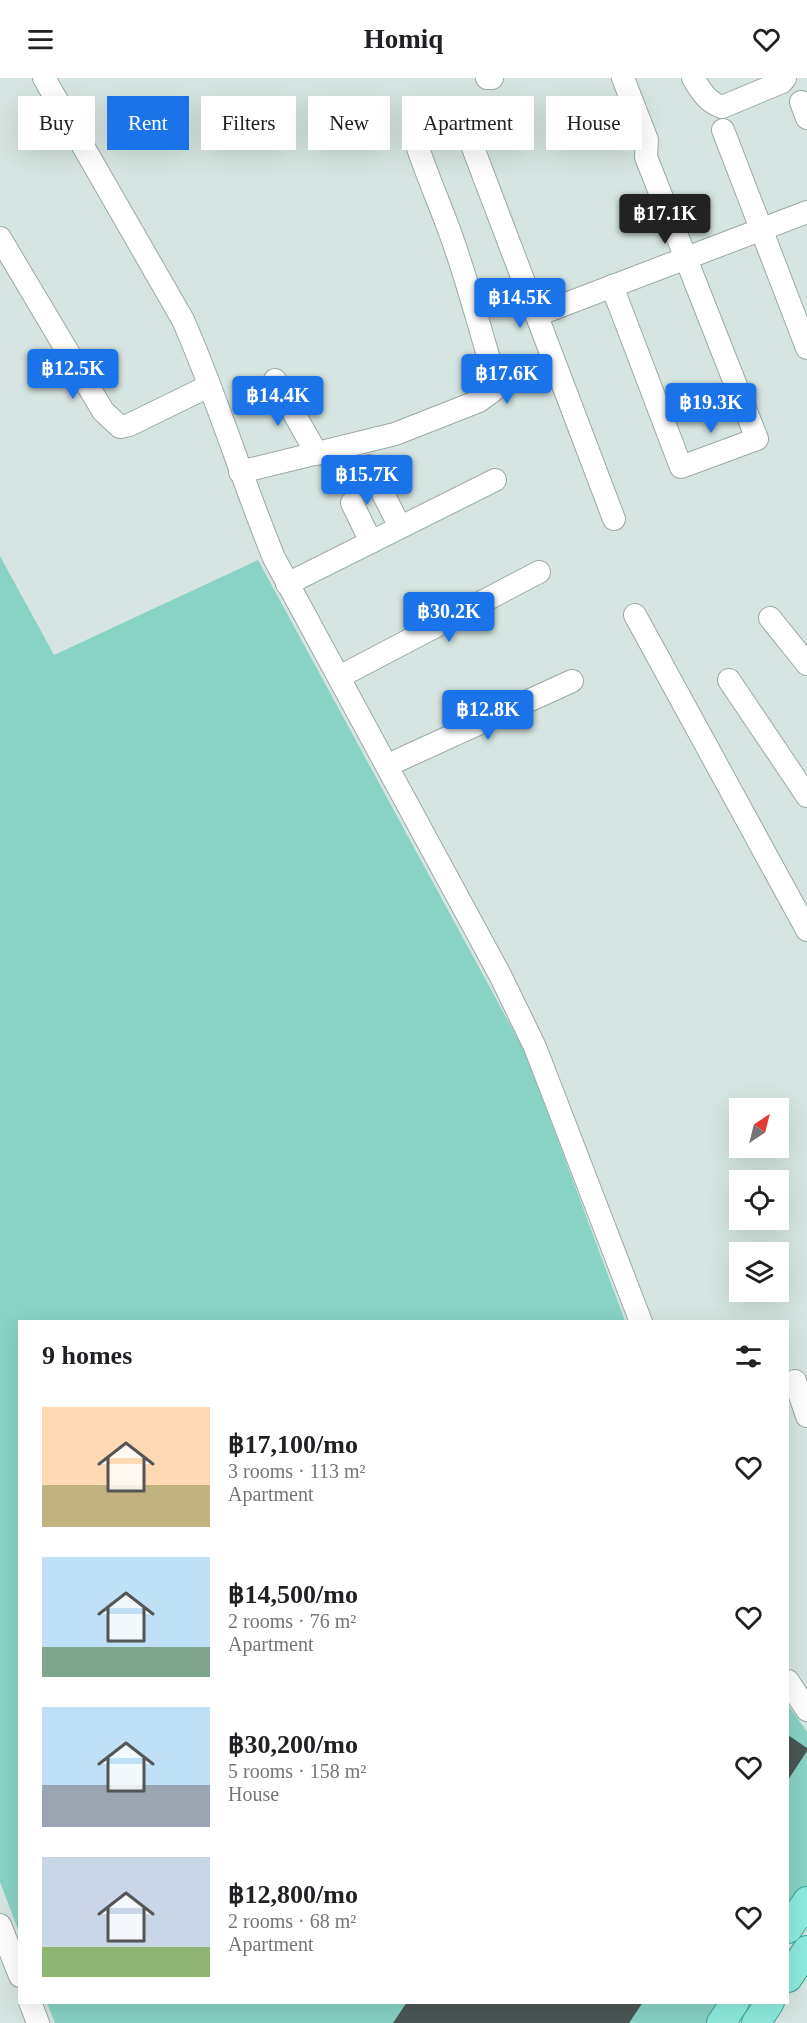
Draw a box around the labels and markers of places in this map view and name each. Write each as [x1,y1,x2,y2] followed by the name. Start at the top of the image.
[616,194,714,245] pin: ฿17.1K
[471,278,569,329] pin: ฿14.5K
[24,349,122,400] pin: ฿12.5K
[458,354,556,405] pin: ฿17.6K
[229,376,327,427] pin: ฿14.4K
[662,383,760,434] pin: ฿19.3K
[318,455,416,506] pin: ฿15.7K
[400,592,498,643] pin: ฿30.2K
[439,690,537,741] pin: ฿12.8K

